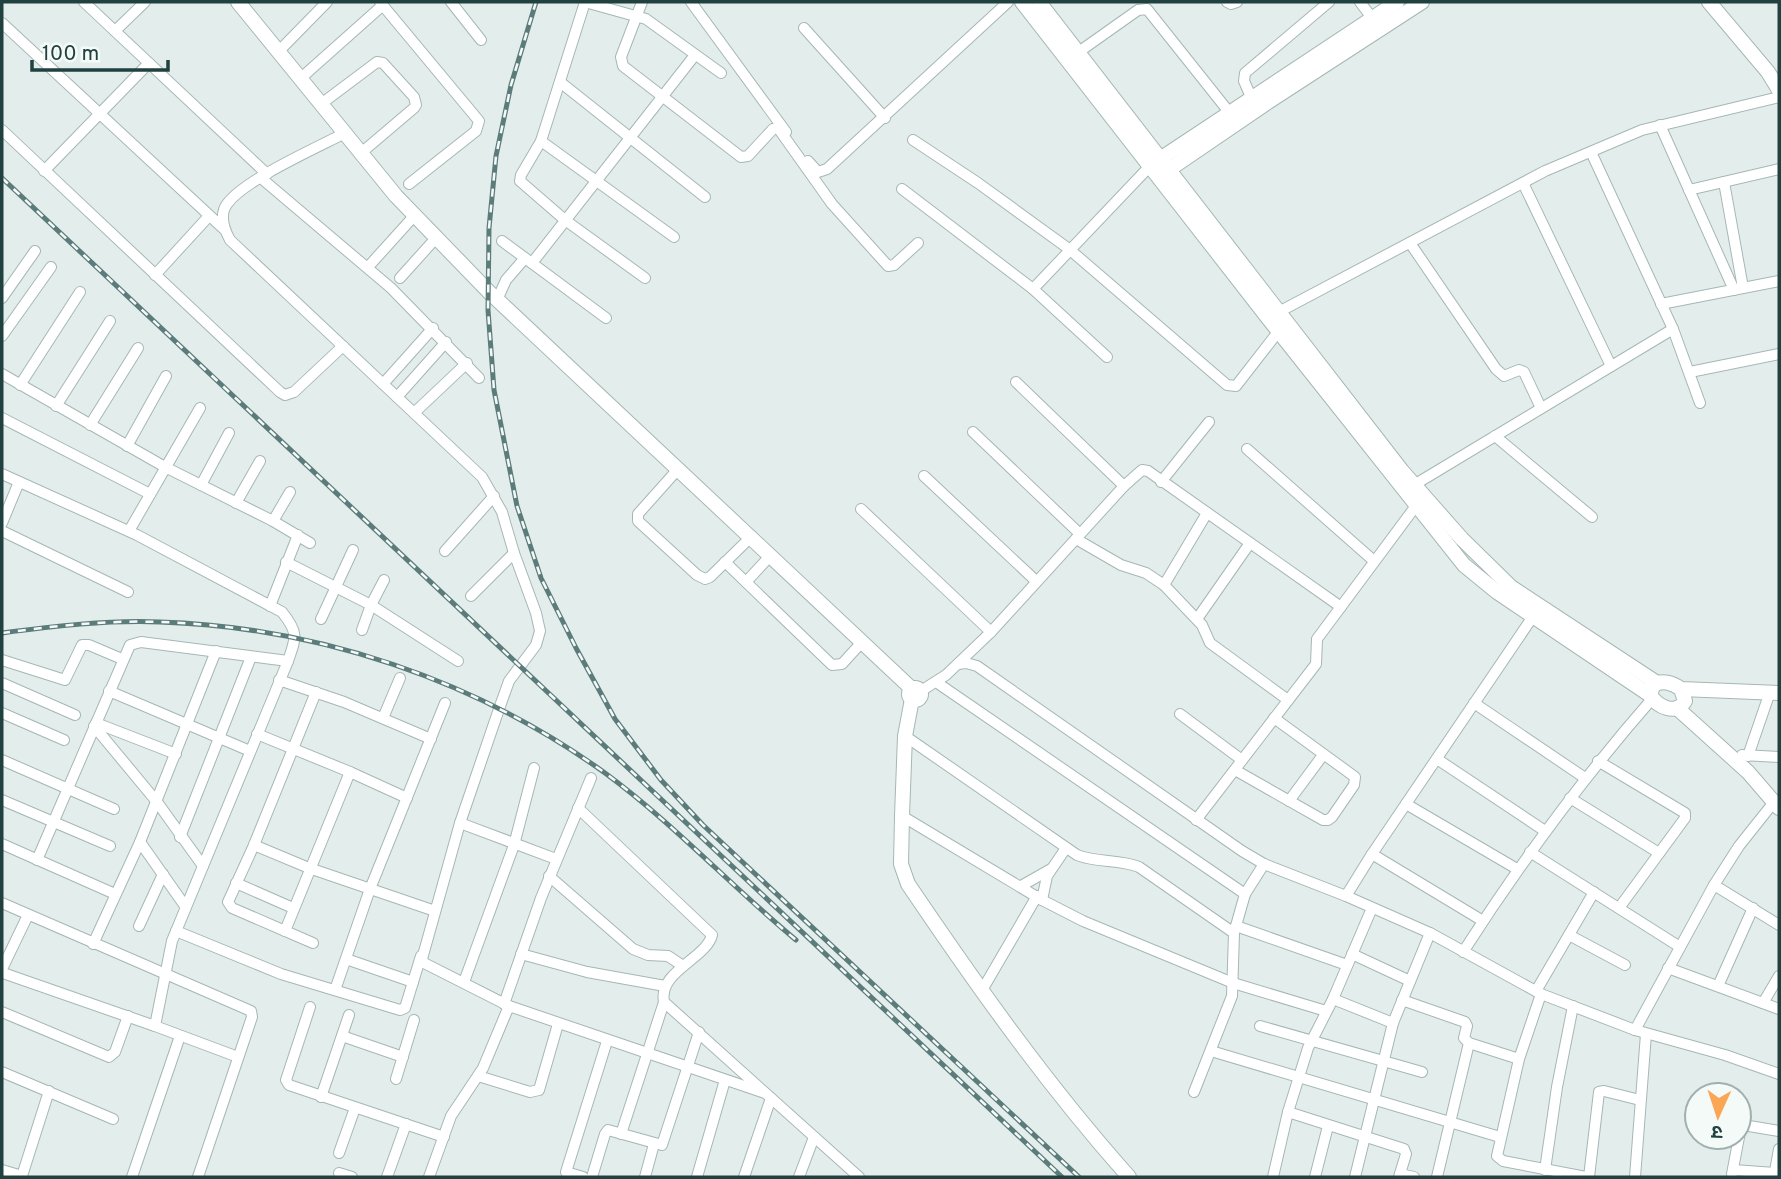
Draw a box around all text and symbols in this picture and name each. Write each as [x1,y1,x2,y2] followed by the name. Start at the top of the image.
[32,28,168,72] scale bar
[42,41,99,68] text: 100 m
[1683,1081,1753,1151] north arrow
[1710,1119,1723,1143] text: उ

